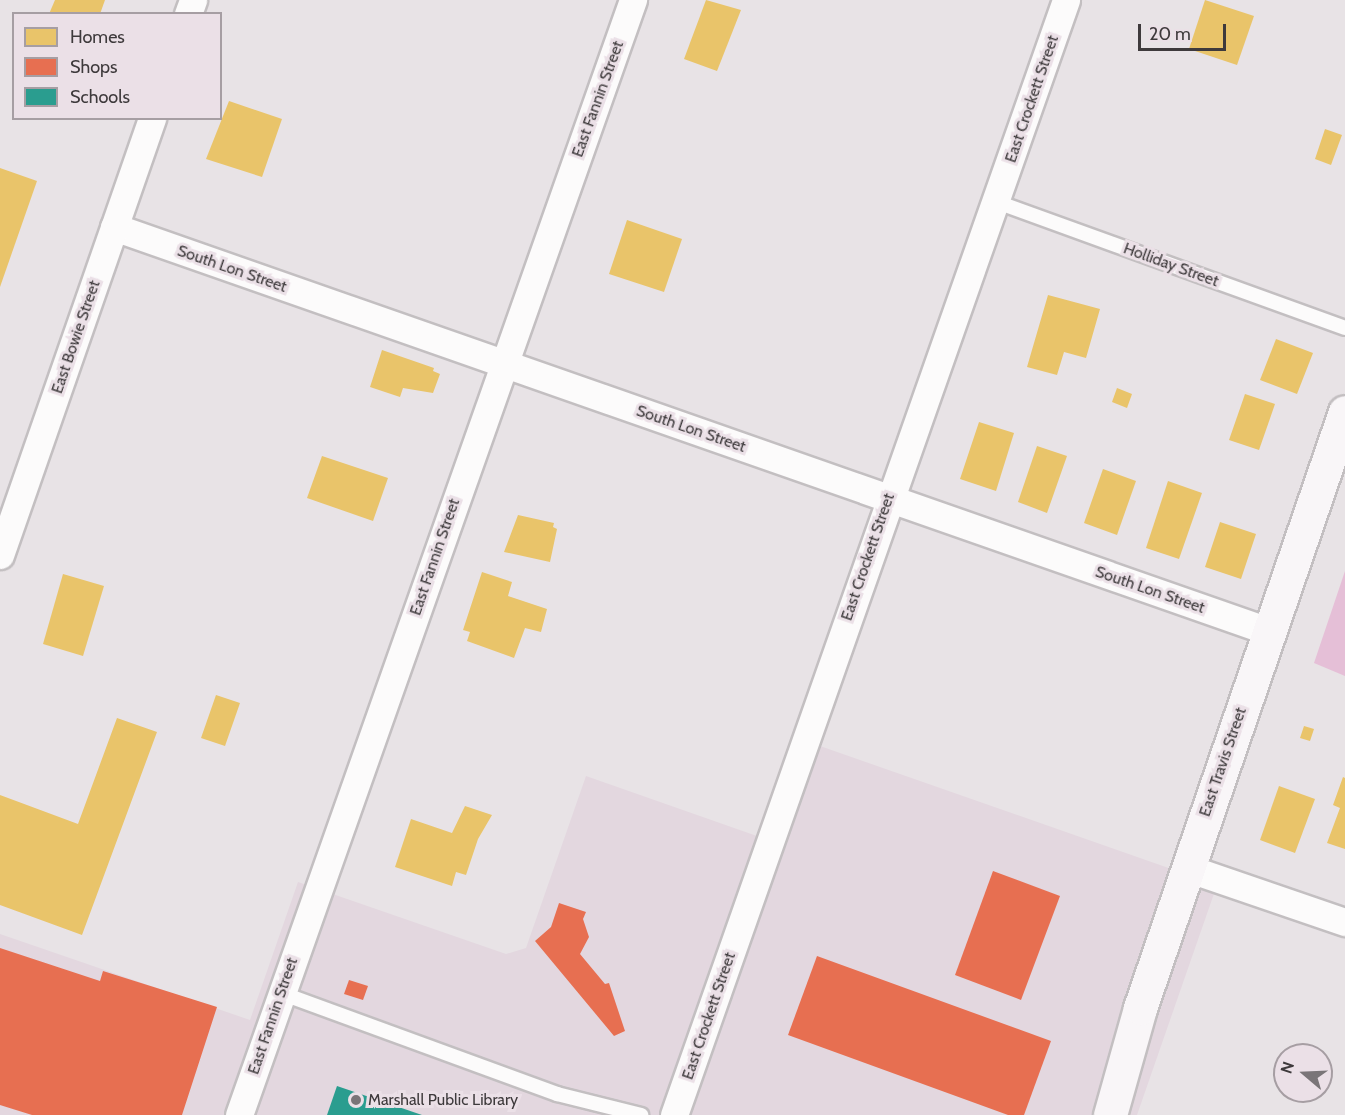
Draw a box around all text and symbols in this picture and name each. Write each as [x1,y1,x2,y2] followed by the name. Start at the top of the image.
[12,12,222,120] legend
[1141,12,1230,50] scale bar
[1149,23,1191,45] text: 20 m
[70,26,125,48] text: Homes
[1001,33,1063,165] street label: East Crockett Street
[568,38,628,160] street label: East Fannin Street
[70,56,118,78] text: Shops
[70,86,130,108] text: Schools
[1121,239,1221,291] street label: Holliday Street
[175,241,289,297] street label: South Lon Street
[48,278,104,396] street label: East Bowie Street
[634,401,748,457] street label: South Lon Street
[837,491,899,623] street label: East Crockett Street
[406,496,464,618] street label: East Fannin Street
[1093,562,1207,618] street label: South Lon Street
[1195,705,1251,819] street label: East Travis Street
[678,950,740,1082] street label: East Crockett Street
[244,955,302,1077] street label: East Fannin Street
[1273,1043,1333,1103] north arrow
[1277,1059,1298,1076] text: N
[368,1090,518,1110] place label: Marshall Public Library
[349,1093,363,1107] marker: Marshall Public Library

